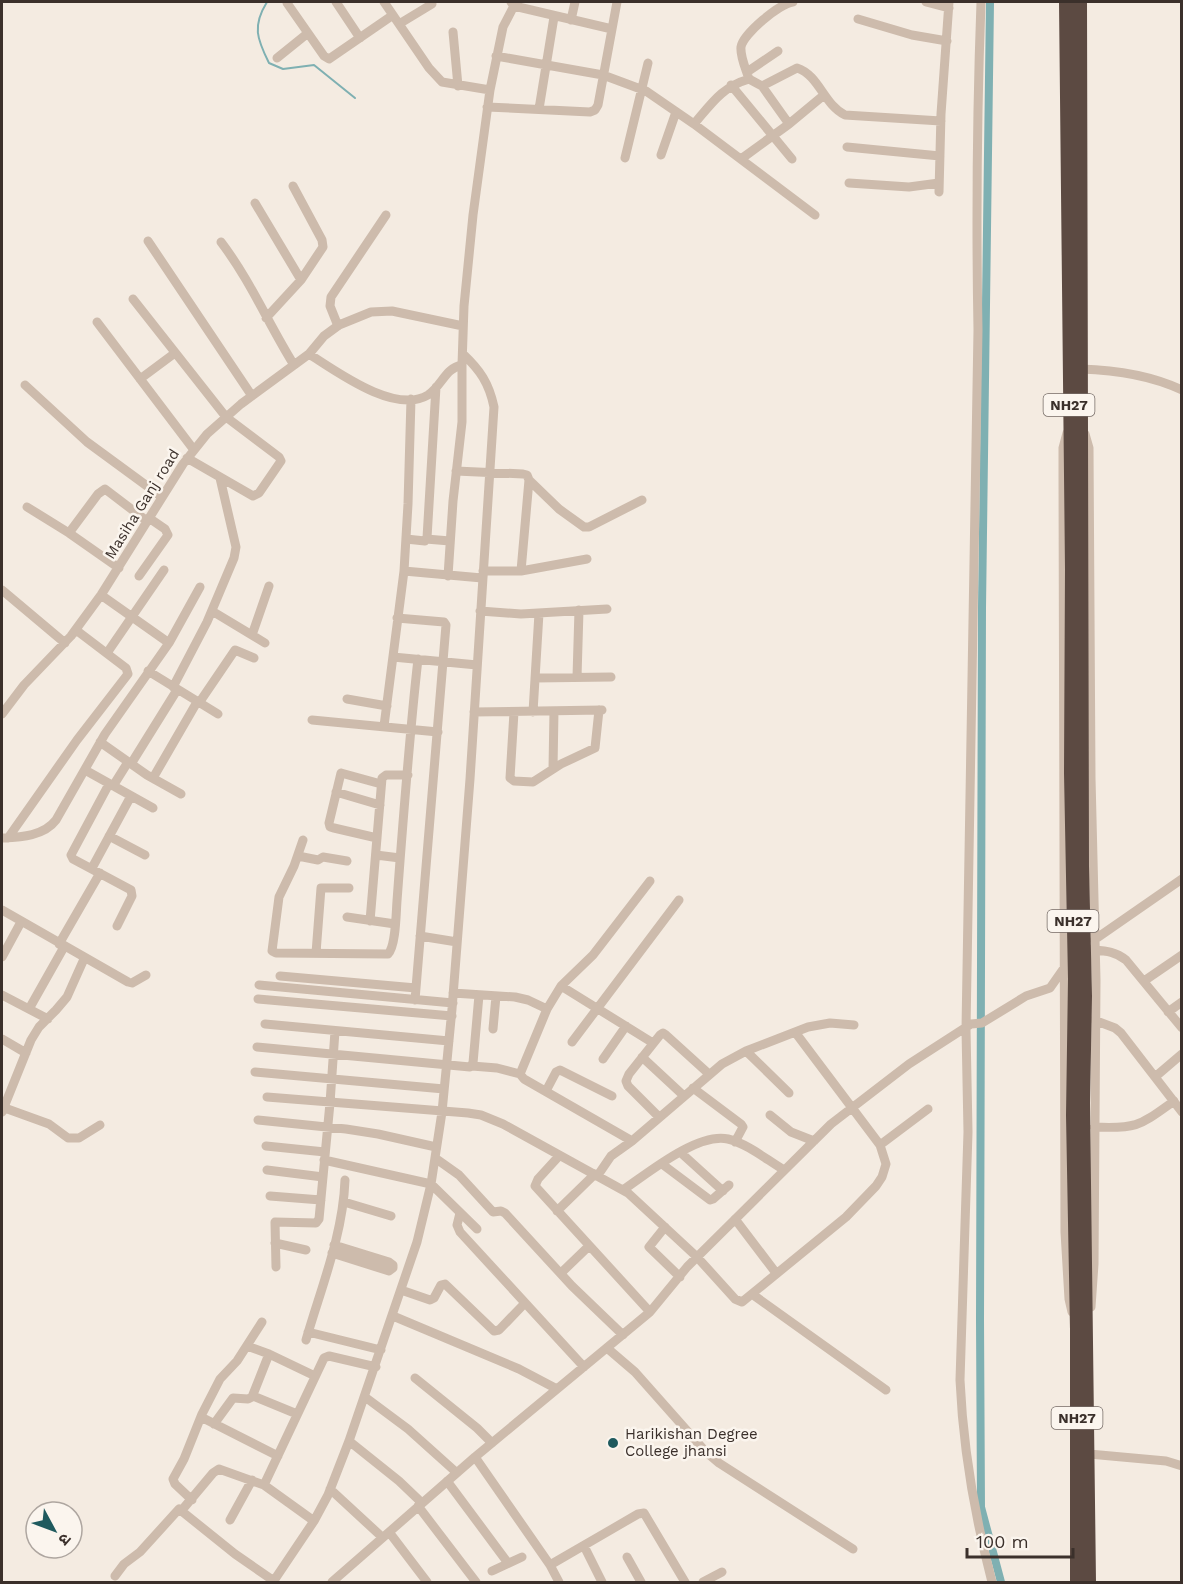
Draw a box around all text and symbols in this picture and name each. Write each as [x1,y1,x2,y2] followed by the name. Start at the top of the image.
[1044,394,1094,416] road number: NH27
[101,446,183,562] street label: Masiha Ganj road
[1048,910,1098,932] road number: NH27
[1052,1407,1102,1429] road number: NH27
[625,1425,758,1460] place label: Harikishan Degree College jhansi
[606,1436,620,1450] marker: Harikishan Degree College jhansi
[24,1500,84,1560] north arrow
[967,1521,1074,1559] scale bar
[54,1530,75,1550] text: उ
[976,1531,1029,1552] text: 100 m

